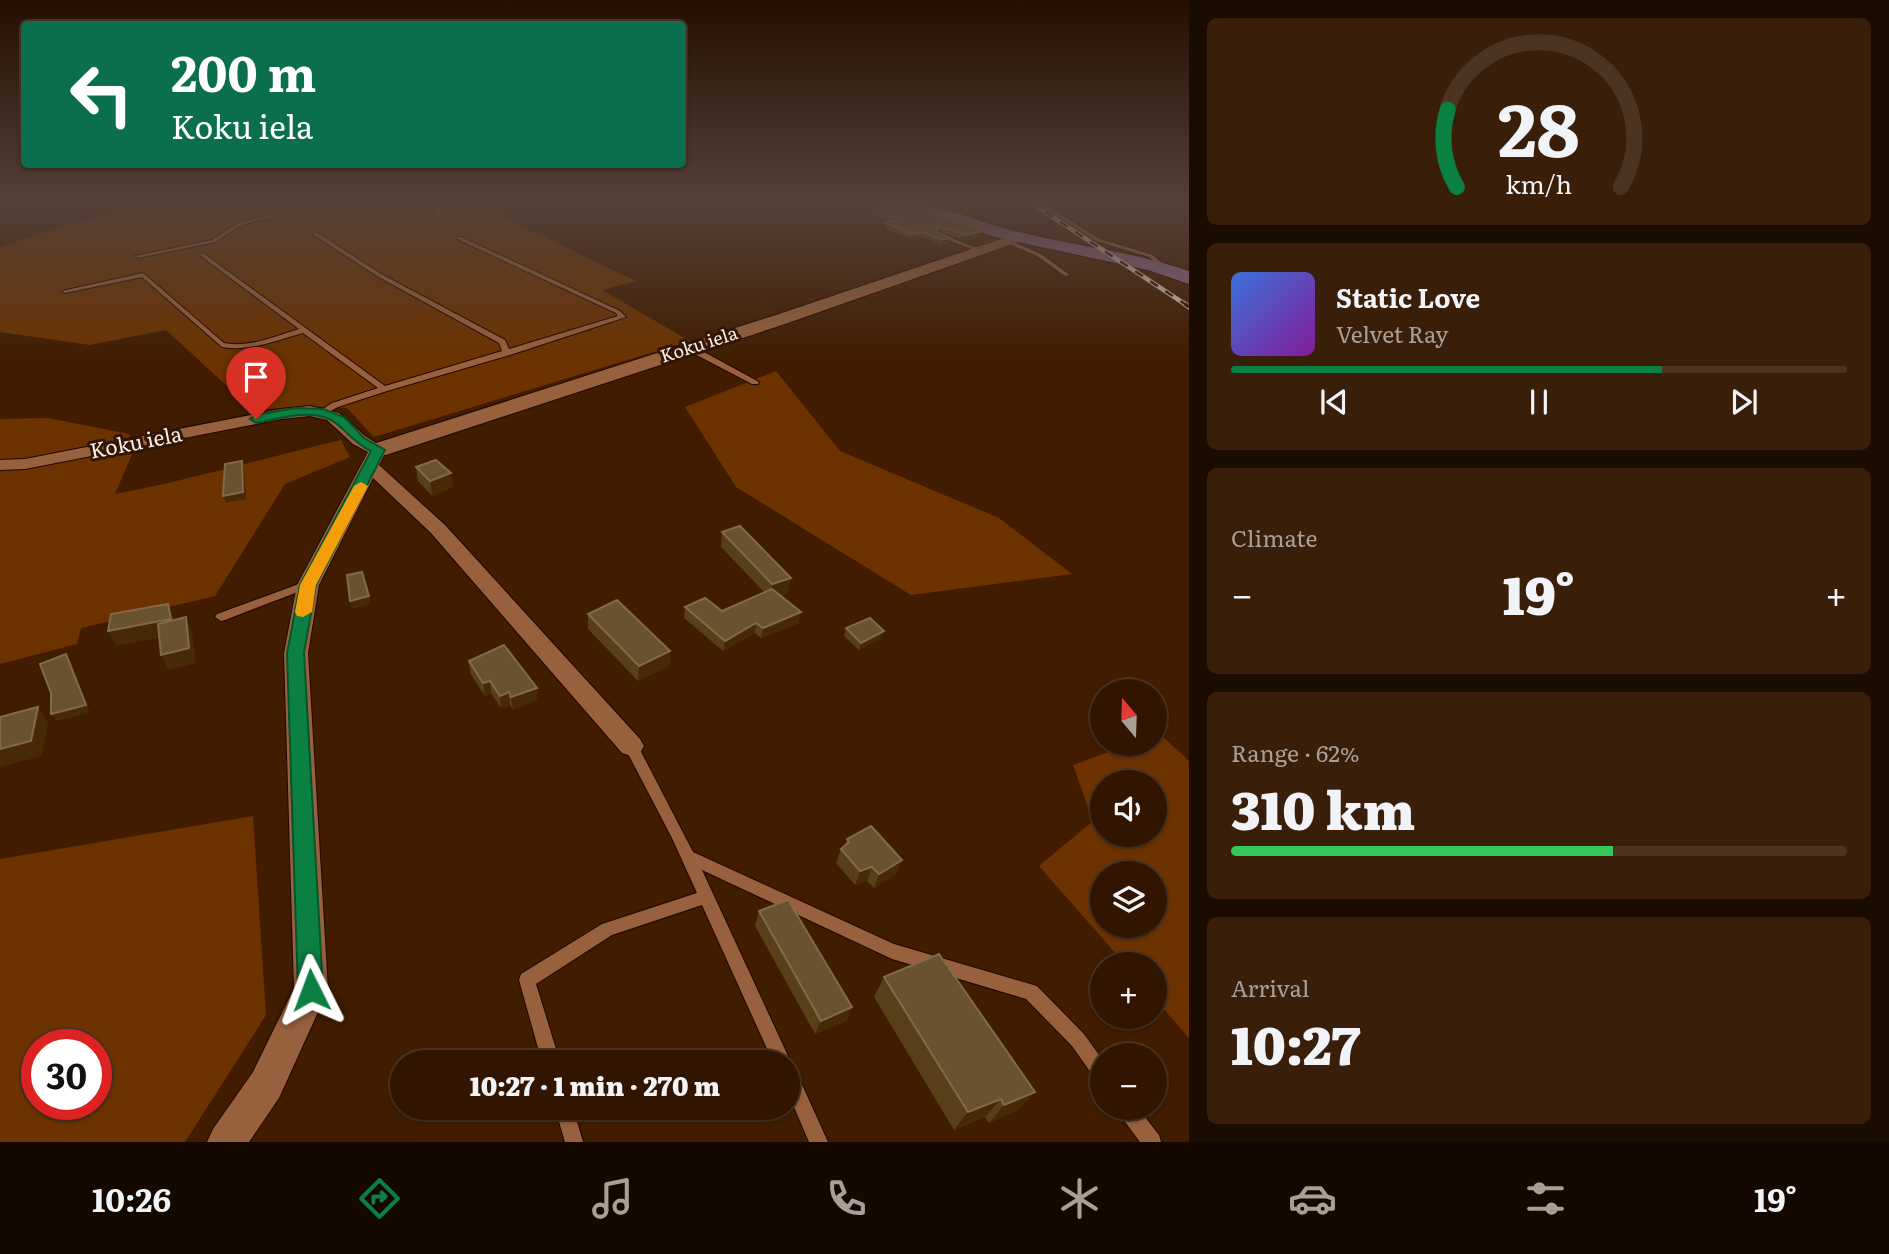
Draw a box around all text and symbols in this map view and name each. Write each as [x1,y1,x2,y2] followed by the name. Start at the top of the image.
[171,34,316,107] text: 200 m
[56,49,147,140] icon: left
[1498,72,1580,180] text: 28
[171,101,313,149] text: Koku iela
[1506,165,1572,202] text: km/h
[1336,277,1480,316] text: Static Love
[1336,316,1448,350] text: Velvet Ray
[656,318,741,369] street label: Koku iela
[226,347,286,419] pin
[237,358,275,396] icon: arrive
[1315,383,1353,421] icon: previous
[1520,383,1558,421] icon: pause
[1725,383,1763,421] icon: next
[87,416,185,465] street label: Koku iela
[1231,520,1317,554] text: Climate
[1503,554,1575,631] text: 19°
[1231,564,1253,621] text: −
[1825,564,1847,621] text: +
[1090,679,1167,756] north arrow
[1090,679,1167,1120] map controls
[1231,735,1359,769] text: Range · 62%
[1231,769,1415,846] text: 310 km
[1090,770,1167,847] button: sound
[1090,861,1167,938] button: layers
[1090,952,1167,1029] button: +
[274,953,348,1027] position arrow
[1231,970,1310,1004] text: Arrival
[1231,1004,1360,1081] text: 10:27
[21,1029,112,1120] speed limit sign: 30
[1090,1043,1167,1120] button: −
[470,1065,720,1104] text: 10:27 · 1 min · 270 m
[92,1174,171,1222] text: 10:26
[355,1174,404,1223] icon: directions
[588,1174,637,1223] icon: music
[822,1174,871,1223] icon: phone
[1055,1174,1104,1223] icon: climate
[1288,1174,1337,1223] icon: car
[1521,1174,1570,1223] icon: filters
[1754,1174,1797,1222] text: 19°

